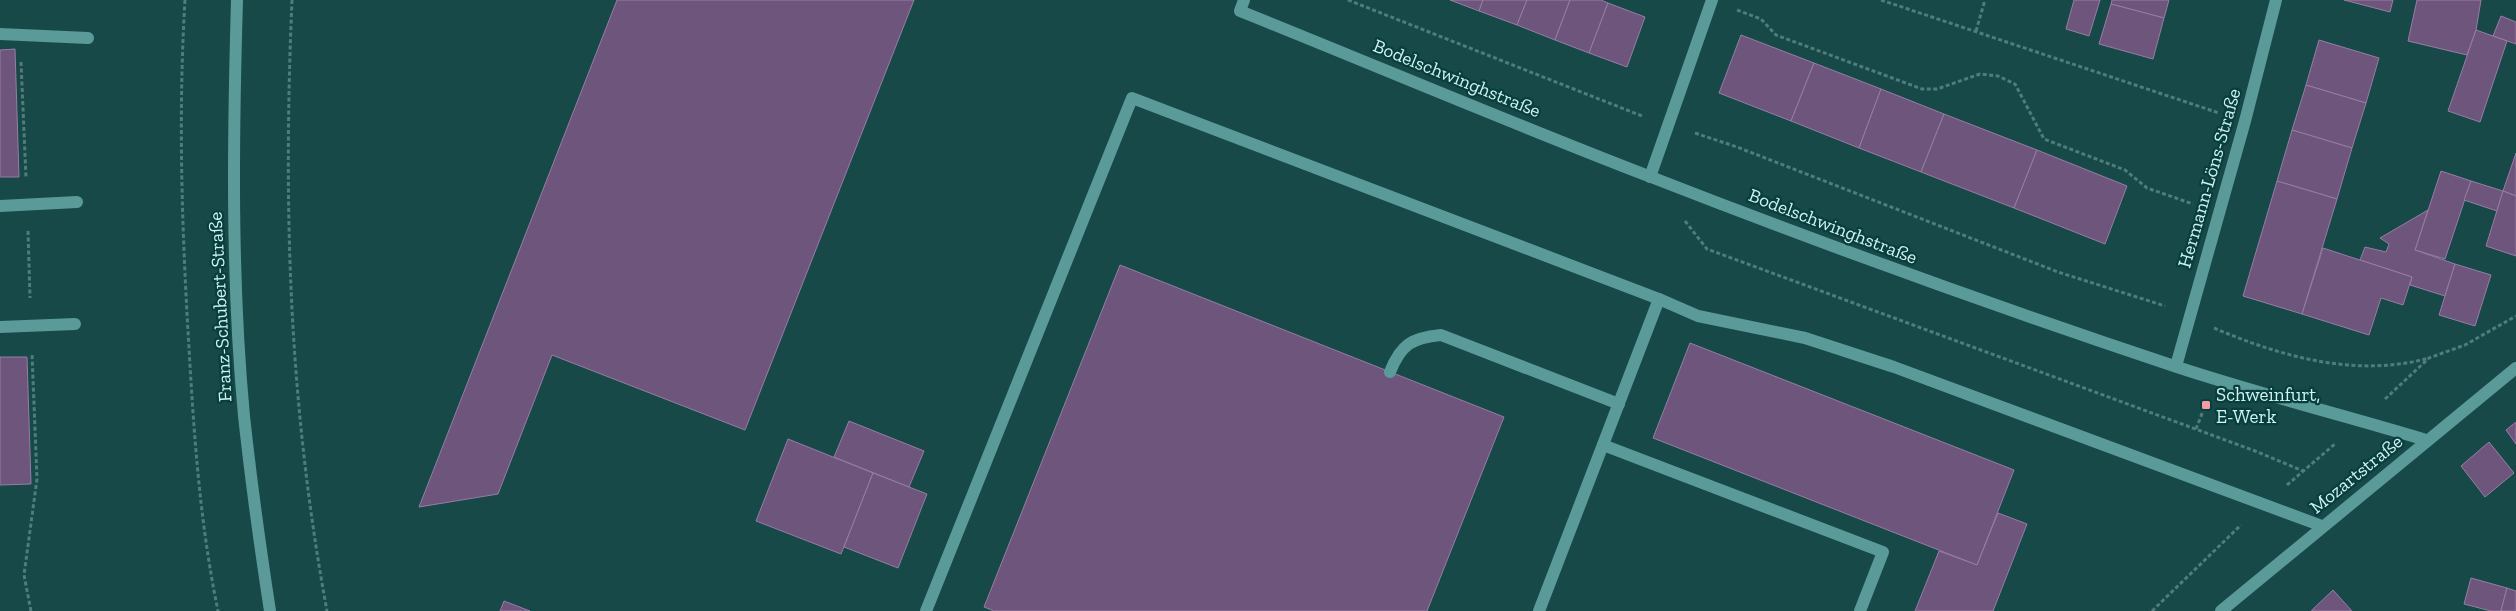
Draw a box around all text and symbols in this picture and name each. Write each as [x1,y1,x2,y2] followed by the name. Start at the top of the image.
[1370,34,1544,122] street label: Bodelschwinghstraße
[2172,86,2246,270] street label: Hermann-Löns-Straße
[1745,183,1921,269] street label: Bodelschwinghstraße
[204,211,236,403] street label: Franz-Schubert-Straße
[2216,383,2320,428] place label: Schweinfurt, E-Werk
[2200,399,2212,411] marker: Schweinfurt, E-Werk
[2305,429,2407,518] street label: Mozartstraße

